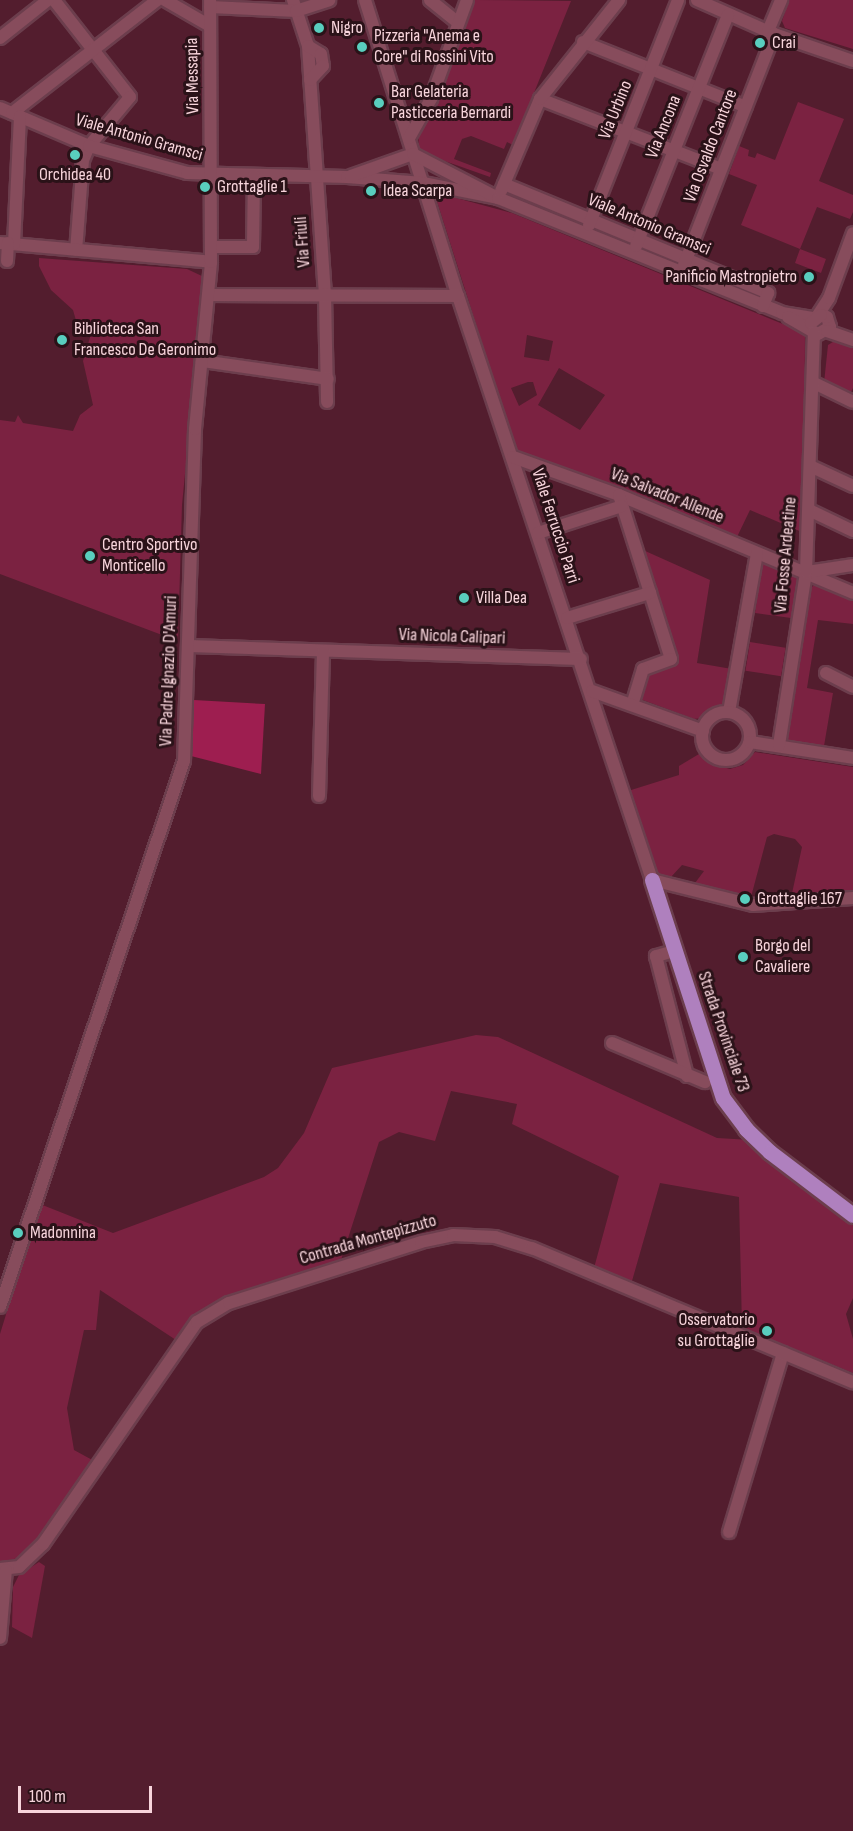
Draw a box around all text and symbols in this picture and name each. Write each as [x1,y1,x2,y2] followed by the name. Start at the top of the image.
[331,17,363,39] place label: Nigro
[312,21,326,35] marker: Nigro
[374,26,494,68] place label: Pizzeria "Anema e Core" di Rossini Vito
[772,32,796,54] place label: Crai
[753,36,767,50] marker: Crai
[182,38,204,114] street label: Via Messapia
[355,40,369,54] marker: Pizzeria "Anema e Core" di Rossini Vito
[595,78,637,142] street label: Via Urbino
[391,82,511,124] place label: Bar Gelateria Pasticceria Bernardi
[680,86,742,206] street label: Via Osvaldo Cantore
[642,92,686,162] street label: Via Ancona
[372,96,386,110] marker: Bar Gelateria Pasticceria Bernardi
[73,110,205,166] street label: Viale Antonio Gramsci
[68,148,82,162] marker: Orchidea 40
[39,164,111,186] place label: Orchidea 40
[217,176,287,198] place label: Grottaglie 1
[198,180,212,194] marker: Grottaglie 1
[383,180,452,202] place label: Idea Scarpa
[364,184,378,198] marker: Idea Scarpa
[584,189,714,261] street label: Viale Antonio Gramsci
[290,216,316,268] street label: Via Friuli
[665,266,797,288] place label: Panificio Mastropietro
[802,270,816,284] marker: Panificio Mastropietro
[74,319,216,362] place label: Biblioteca San Francesco De Geronimo
[55,333,69,347] marker: Biblioteca San Francesco De Geronimo
[607,463,727,529] street label: Via Salvador Allende
[526,466,584,586] street label: Viale Ferruccio Parri
[770,496,802,614] street label: Via Fosse Ardeatine
[102,535,197,578] place label: Centro Sportivo Monticello
[83,549,97,563] marker: Centro Sportivo Monticello
[476,587,527,609] place label: Villa Dea
[457,591,471,605] marker: Villa Dea
[156,595,182,747] street label: Via Padre Ignazio D'Amuri
[398,624,506,650] street label: Via Nicola Calipari
[757,888,842,910] place label: Grottaglie 167
[738,892,752,906] marker: Grottaglie 167
[755,936,811,978] place label: Borgo del Cavaliere
[736,950,750,964] marker: Borgo del Cavaliere
[692,969,754,1095] street label: Strada Provinciale 73
[297,1210,439,1270] street label: Contrada Montepizzuto
[30,1222,96,1244] place label: Madonnina
[11,1226,25,1240] marker: Madonnina
[677,1310,755,1352] place label: Osservatorio su Grottaglie
[760,1324,774,1338] marker: Osservatorio su Grottaglie
[21,1774,154,1812] scale bar
[29,1786,66,1807] text: 100 m

